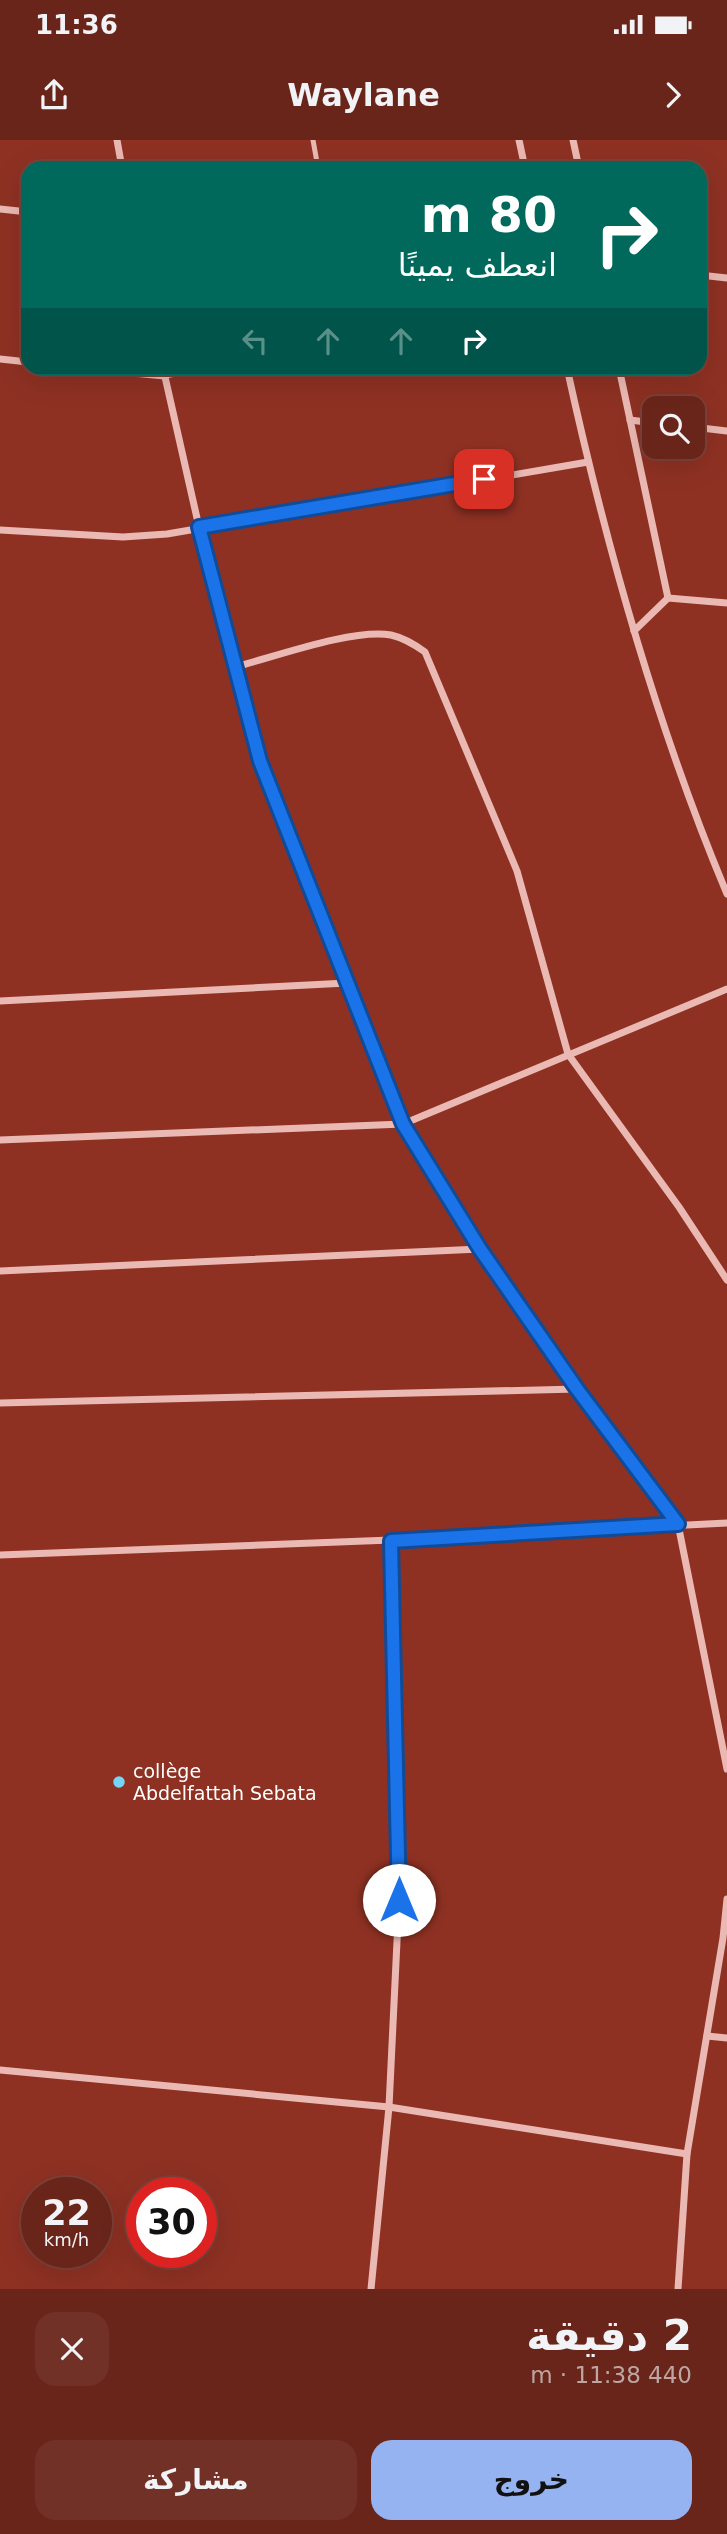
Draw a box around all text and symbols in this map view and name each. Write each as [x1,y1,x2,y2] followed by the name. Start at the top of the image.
[35,10,118,40] text: 11:36
[35,76,73,114] icon: share
[287,76,440,114] text: Waylane
[654,76,692,114] icon: forward
[421,187,557,244] text: 80 m
[581,189,672,280] icon: right
[398,246,557,284] text: انعطف يمينًا
[236,322,274,360] icon: left
[309,322,347,360] icon: ahead
[382,322,420,360] icon: ahead
[455,322,493,360] icon: right
[642,396,705,459] map controls
[642,396,705,459] button: search
[454,449,514,509] pin
[465,460,503,498] icon: arrive
[133,1760,317,1804] place label: collège Abdelfattah Sebata
[111,1774,127,1790] marker: collège Abdelfattah Sebata
[362,1863,436,1937] position arrow
[126,2177,217,2268] speed limit sign: 30
[42,2193,91,2233] text: 22
[44,2229,89,2250] text: km/h
[526,2311,692,2360] text: 2 دقيقة
[35,2312,109,2386] button: close
[530,2362,692,2388] text: 440 m · 11:38
[35,2440,357,2520] button: مشاركة
[371,2440,692,2520] button: خروج

